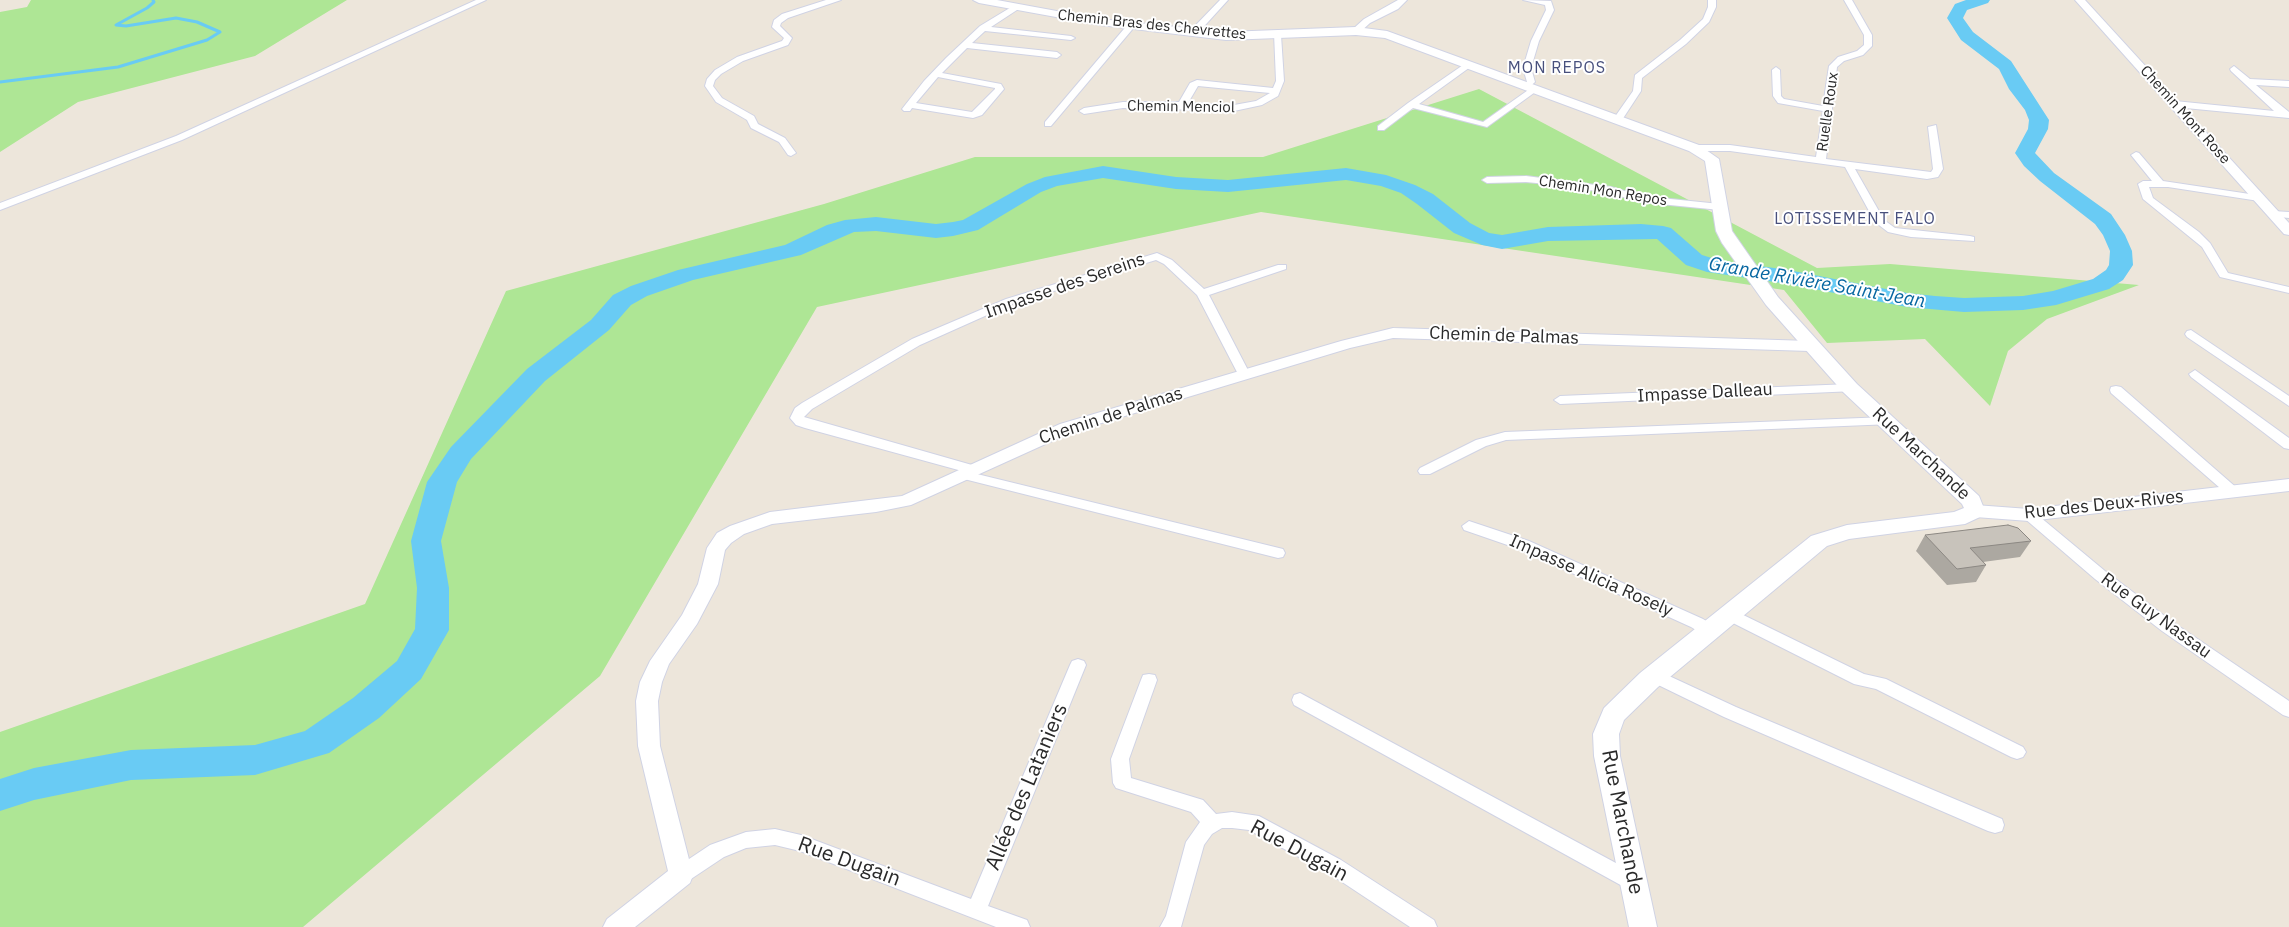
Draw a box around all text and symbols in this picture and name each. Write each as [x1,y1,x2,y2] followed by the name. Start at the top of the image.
[1057,6,1247,44] street label: Chemin Bras des Chevrettes
[1507,58,1607,78] district label: MON REPOS
[2136,62,2234,168] street label: Chemin Mont Rose
[1814,71,1842,153] street label: Ruelle Roux
[1127,97,1235,117] street label: Chemin Menciol
[1538,172,1668,210] street label: Chemin Mon Repos
[1772,209,1938,229] district label: LOTISSEMENT FALO
[982,248,1148,324] street label: Impasse des Sereins
[1707,253,1927,313] water label: Grande Rivière Saint-Jean
[1429,323,1579,349] street label: Chemin de Palmas
[1637,379,1773,407] street label: Impasse Dalleau
[1036,383,1186,449] street label: Chemin de Palmas
[1868,403,1974,505] street label: Rue Marchande
[2023,486,2185,524] street label: Rue des Deux-Rives
[1506,530,1676,622] street label: Impasse Alicia Rosely
[2096,569,2216,663] street label: Rue Guy Nassau
[981,700,1073,874] street label: Allée des Lataniers
[1596,747,1648,897] street label: Rue Marchande
[1246,815,1352,887] street label: Rue Dugain
[794,832,904,892] street label: Rue Dugain

